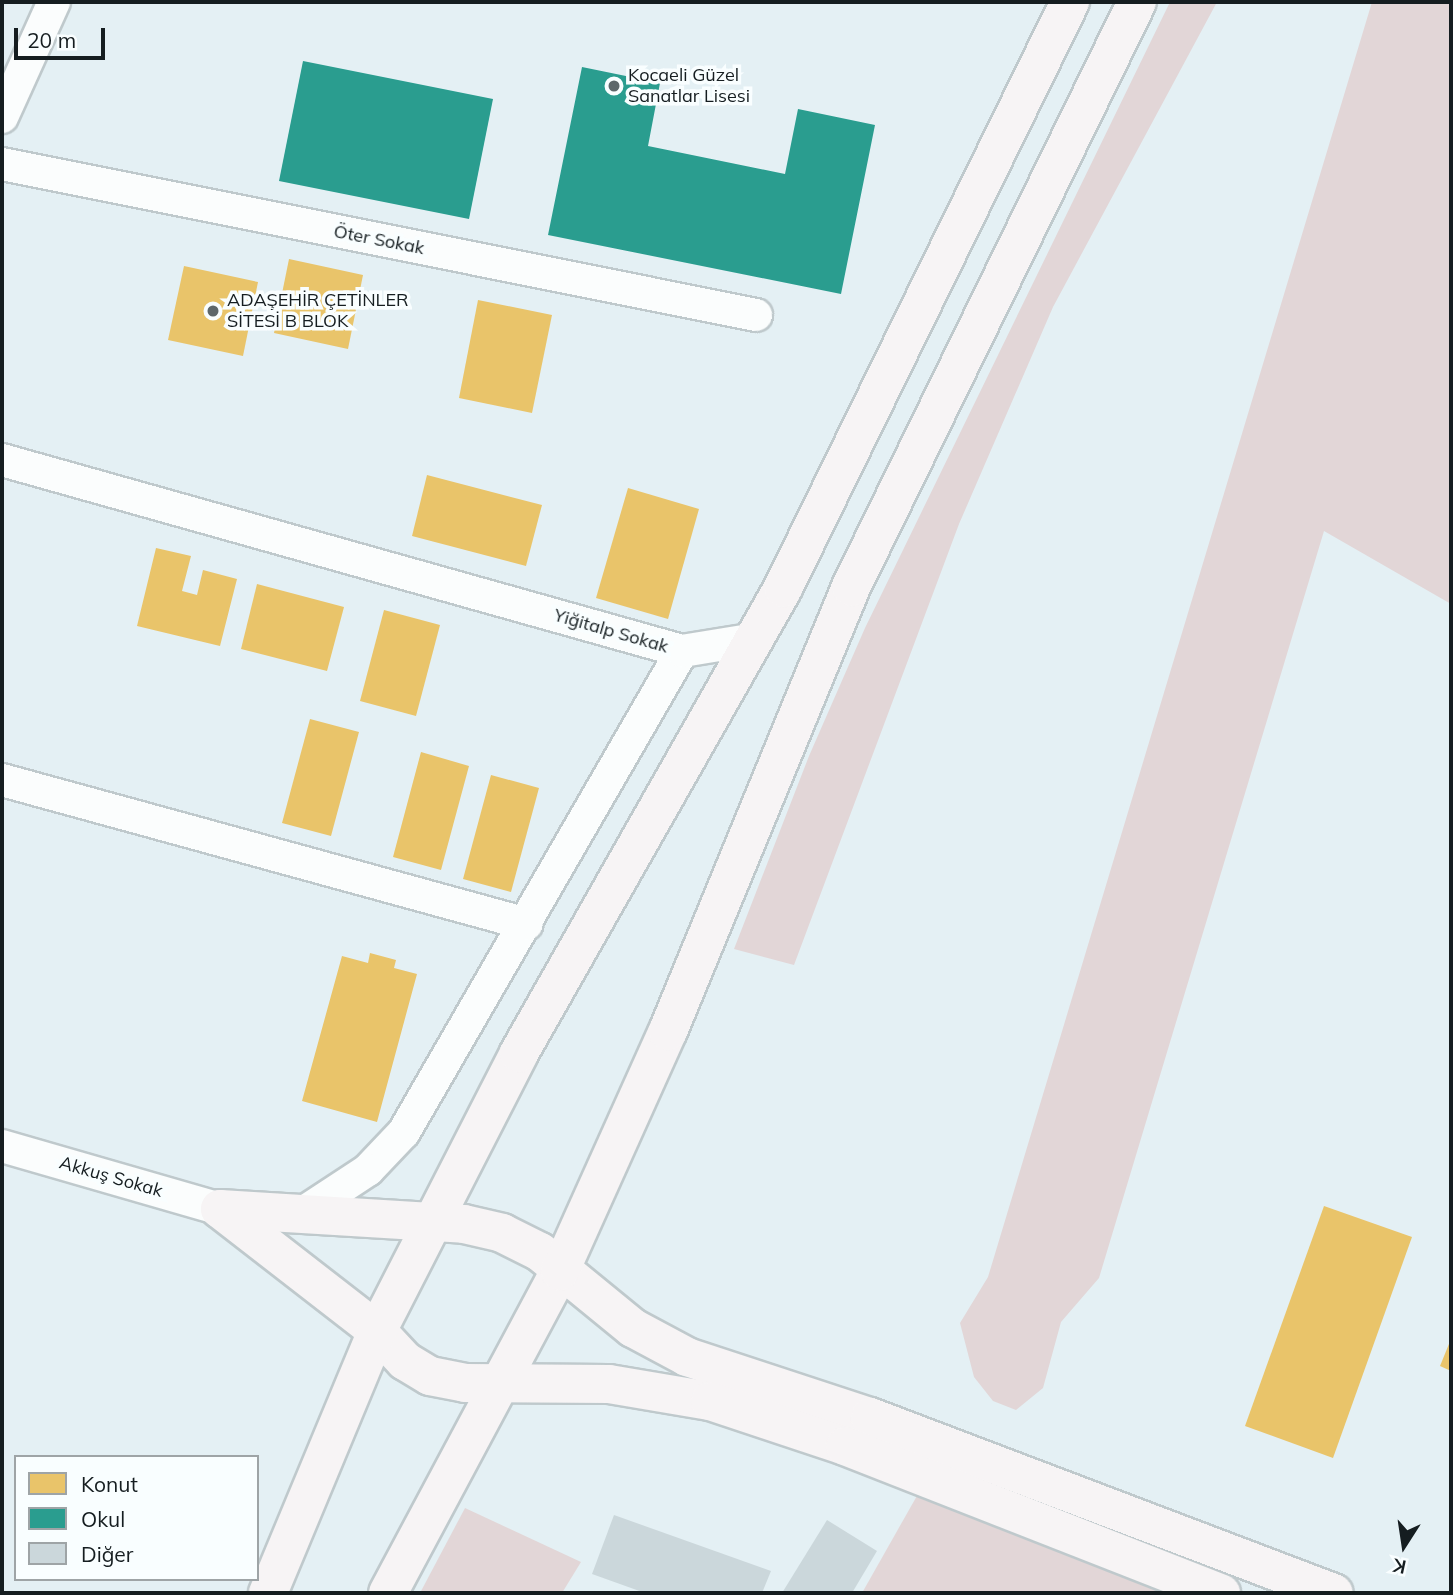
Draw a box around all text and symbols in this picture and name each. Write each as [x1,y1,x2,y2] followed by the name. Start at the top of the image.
[18,14,108,58] scale bar
[27,27,76,53] text: 20 m
[628,65,750,108] place label: Kocaeli Güzel Sanatlar Lisesi
[606,78,622,94] marker: Kocaeli Güzel Sanatlar Lisesi
[332,221,426,259] street label: Öter Sokak
[227,290,408,332] place label: ADAŞEHİR ÇETİNLER SİTESİ B BLOK
[205,303,221,319] marker: ADAŞEHİR ÇETİNLER SİTESİ B BLOK
[551,604,671,658] street label: Yiğitalp Sokak
[57,1152,165,1202] street label: Akkuş Sokak
[14,1455,259,1581] legend
[81,1471,138,1497] text: Konut
[81,1506,125,1532] text: Okul
[1369,1511,1439,1581] north arrow
[81,1541,133,1567] text: Diğer
[1391,1553,1408,1580] text: K

